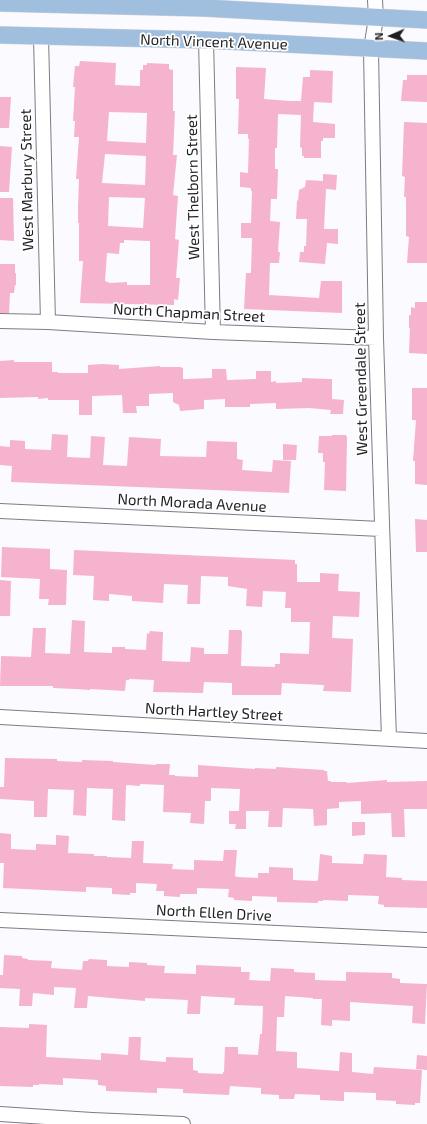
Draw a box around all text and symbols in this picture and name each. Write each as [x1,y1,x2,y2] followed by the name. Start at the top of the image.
[371,16,411,56] north arrow
[140,30,288,54] street label: North Vincent Avenue
[372,32,385,41] text: N
[17,109,37,251] street label: West Marbury Street
[183,114,203,260] street label: West Thelborn Street
[113,300,265,326] street label: North Chapman Street
[351,302,371,456] street label: West Greendale Street
[117,490,267,516] street label: North Morada Avenue
[144,699,284,725] street label: North Hartley Street
[156,901,272,925] street label: North Ellen Drive

